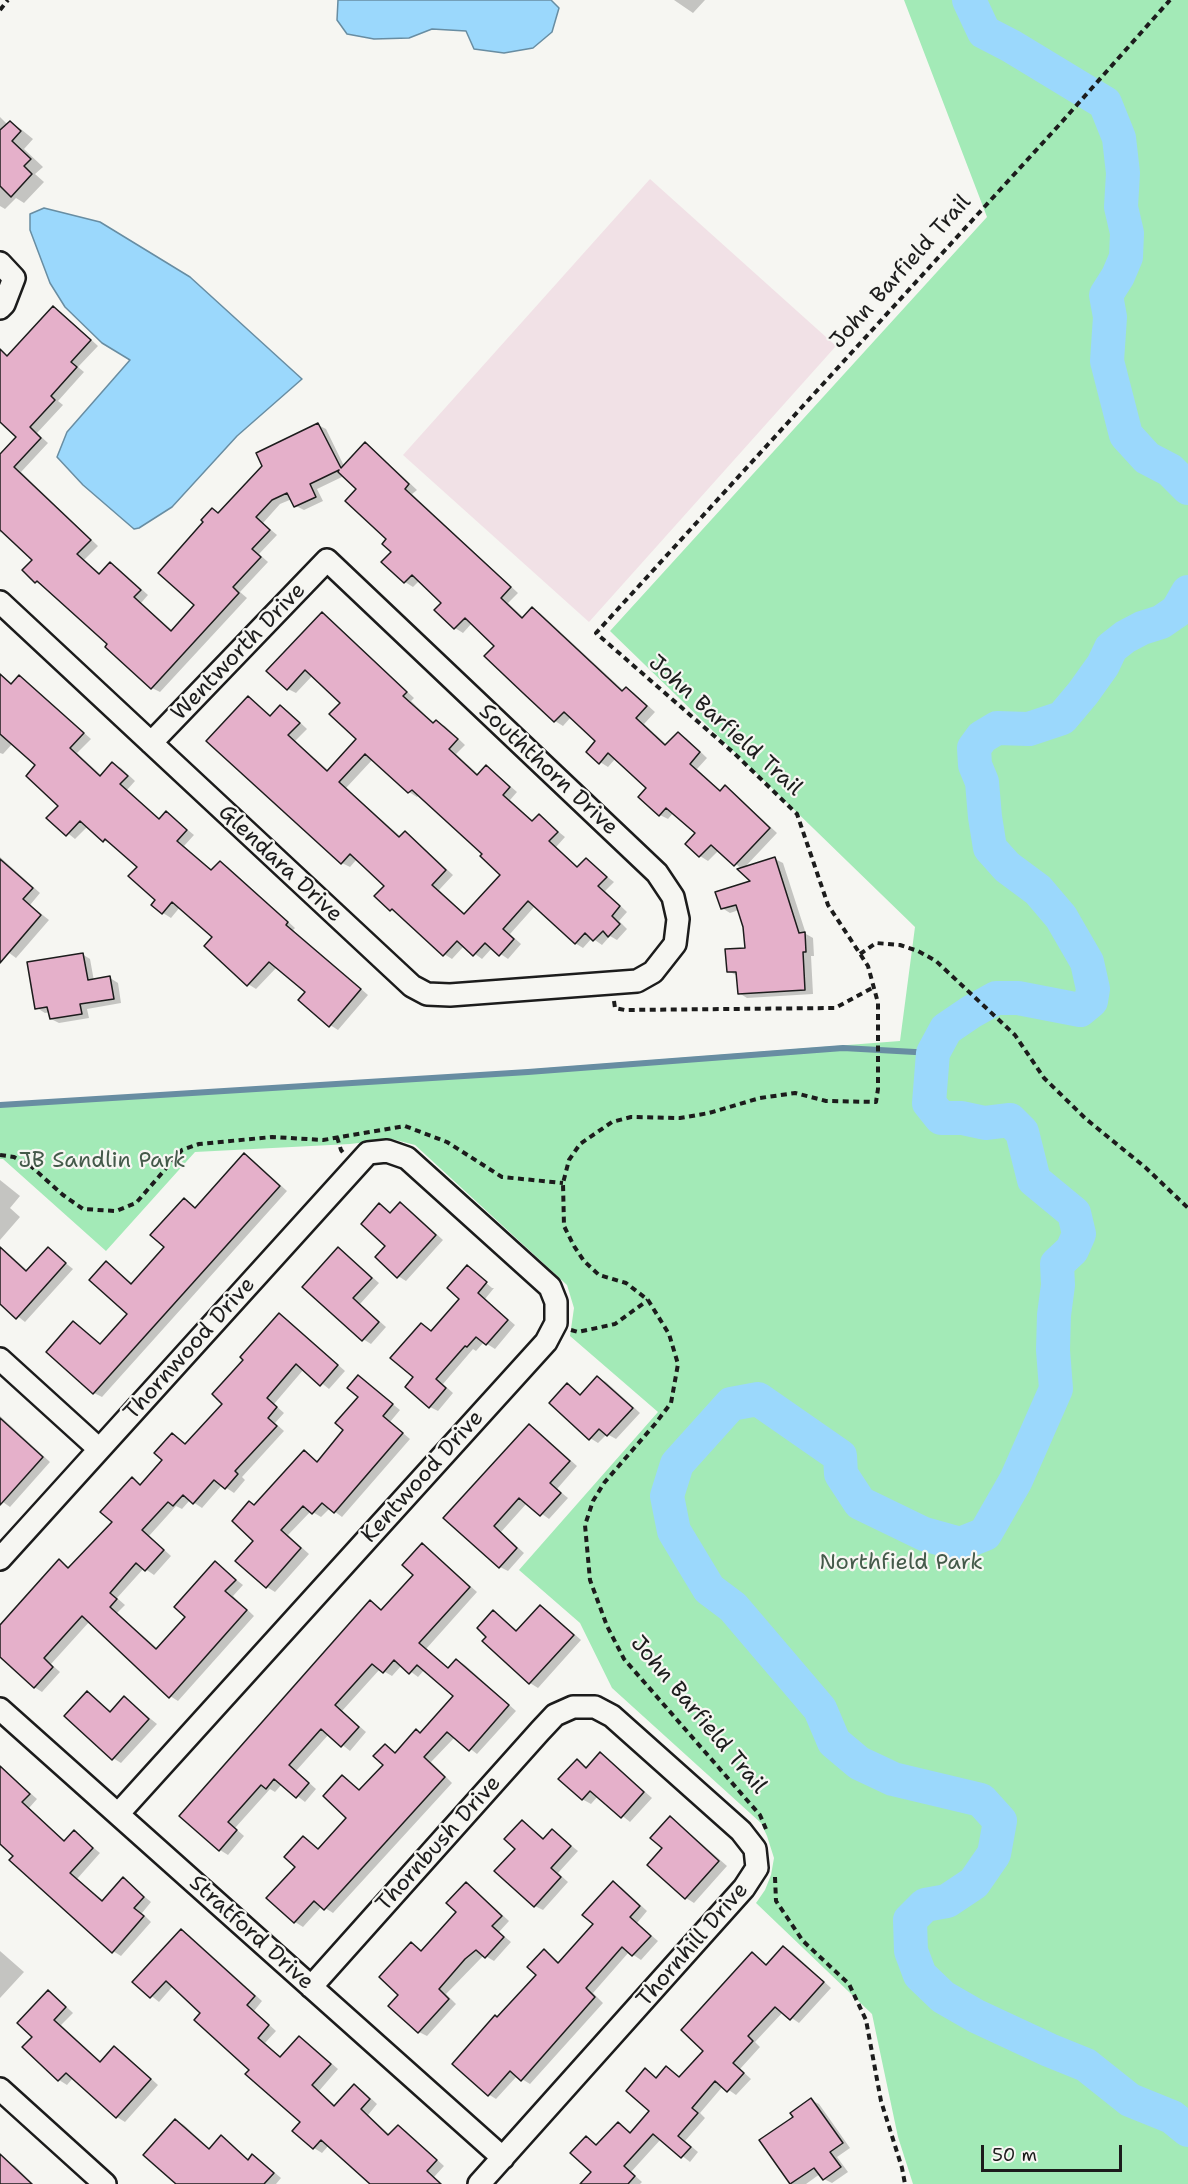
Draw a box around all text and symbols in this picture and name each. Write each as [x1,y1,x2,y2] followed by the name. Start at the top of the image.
[825,190,977,354] street label: John Barfield Trail
[166,578,312,726] street label: Wentworth Drive
[643,650,807,802] street label: John Barfield Trail
[473,699,623,841] street label: Souththorn Drive
[212,800,348,928] street label: Glendara Drive
[18,1148,186,1174] park label: JB Sandlin Park
[119,1272,261,1426] street label: Thornwood Drive
[357,1405,489,1549] street label: Kentwood Drive
[819,1550,983,1576] park label: Northfield Park
[624,1631,772,1799] street label: John Barfield Trail
[371,1771,507,1917] street label: Thornbush Drive
[183,1870,319,1996] street label: Stratford Drive
[632,1877,754,2013] street label: Thornhill Drive
[984,2133,1125,2171] scale bar
[992,2143,1037,2167] text: 50 m

